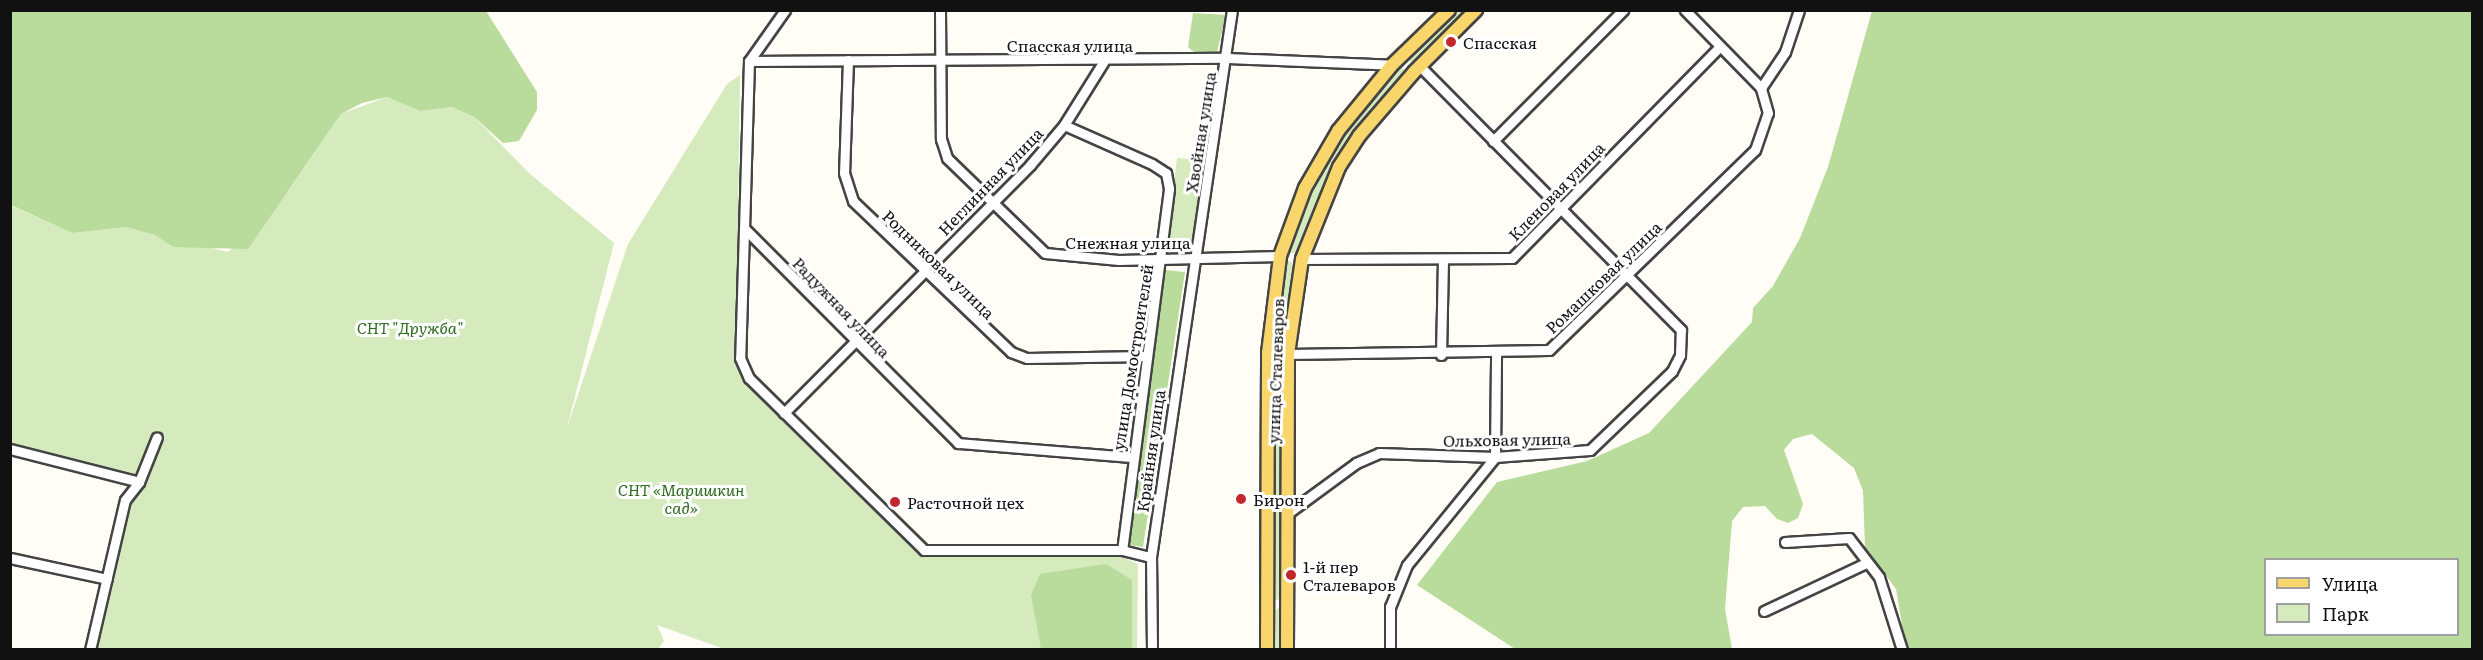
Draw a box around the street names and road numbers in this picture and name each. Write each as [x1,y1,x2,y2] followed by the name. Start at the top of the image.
[1007,35,1133,55] street label: Спасская улица
[1181,70,1219,194] street label: Хвойная улица
[934,123,1046,239] street label: Неглинная улица
[1504,138,1608,244] street label: Кленовая улица
[879,206,999,322] street label: Родниковая улица
[1541,217,1665,337] street label: Ромашковая улица
[1065,232,1191,252] street label: Снежная улица
[789,253,895,361] street label: Радужная улица
[1108,262,1156,452] street label: улица Домостроителей
[1263,298,1287,444] street label: улица Сталеваров
[1132,389,1168,513] street label: Крайняя улица
[1443,428,1571,450] street label: Ольховая улица

